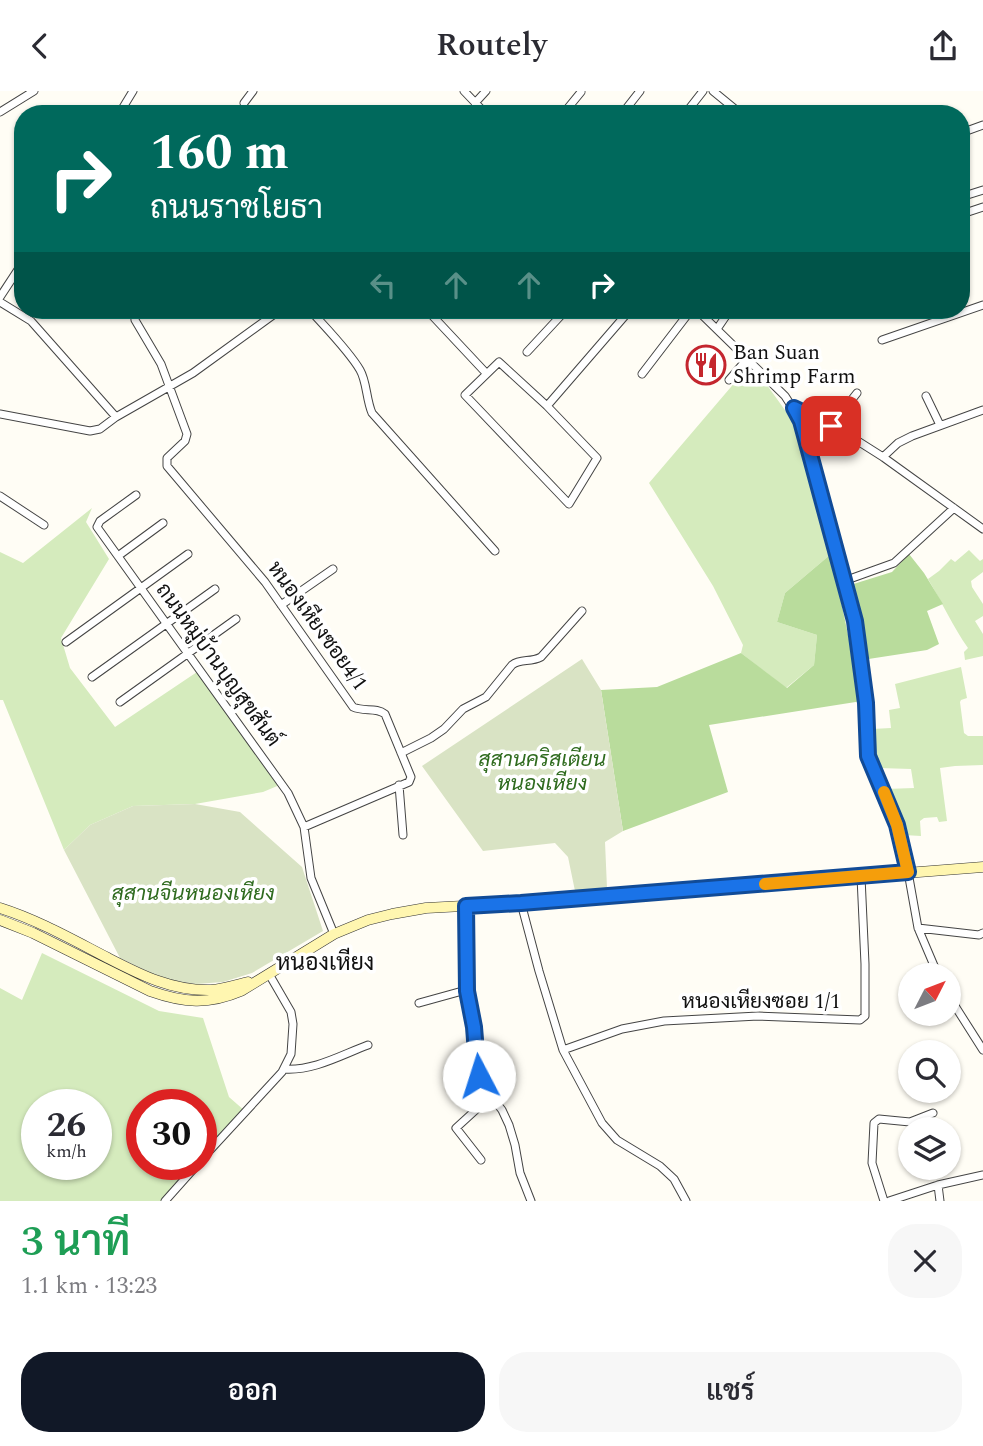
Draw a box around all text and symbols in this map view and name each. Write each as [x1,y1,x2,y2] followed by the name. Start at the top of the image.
[436,21,547,70] text: Routely
[21,27,59,65] icon: back
[924,27,962,65] icon: share
[150,116,289,191] text: 160 m
[35,133,126,224] icon: right
[150,184,323,233] text: ถนนราชโยธา
[364,266,402,304] icon: left
[437,266,475,304] icon: ahead
[510,266,548,304] icon: ahead
[583,266,621,304] icon: right
[733,337,856,393] place label: Ban Suan Shrimp Farm
[685,344,727,386] restaurant icon: Ban Suan Shrimp Farm
[801,396,861,456] pin
[812,407,850,445] icon: arrive
[259,554,375,698] street label: หนองเหียงซอย4/1
[147,576,289,754] street label: ถนนหมู่บ้านบุญสุขสันต์
[478,744,606,800] park label: สุสานคริสเตียน หนองเหียง
[112,878,274,910] park label: สุสานจีนหนองเหียง
[276,946,374,981] district label: หนองเหียง
[898,963,961,1025] north arrow
[898,963,961,1180] map controls
[682,986,840,1018] street label: หนองเหียงซอย 1/1
[442,1039,516,1113] position arrow
[898,1040,961,1103] button: search
[126,1089,217,1180] speed limit sign: 30
[47,1099,86,1152] text: 26
[898,1117,961,1180] button: layers
[46,1138,87,1165] text: km/h
[21,1211,130,1274] text: 3 นาที
[888,1224,962,1298] button: close
[21,1269,157,1304] text: 1.1 km · 13:23
[21,1352,485,1432] button: ออก
[499,1352,962,1432] button: แชร์

